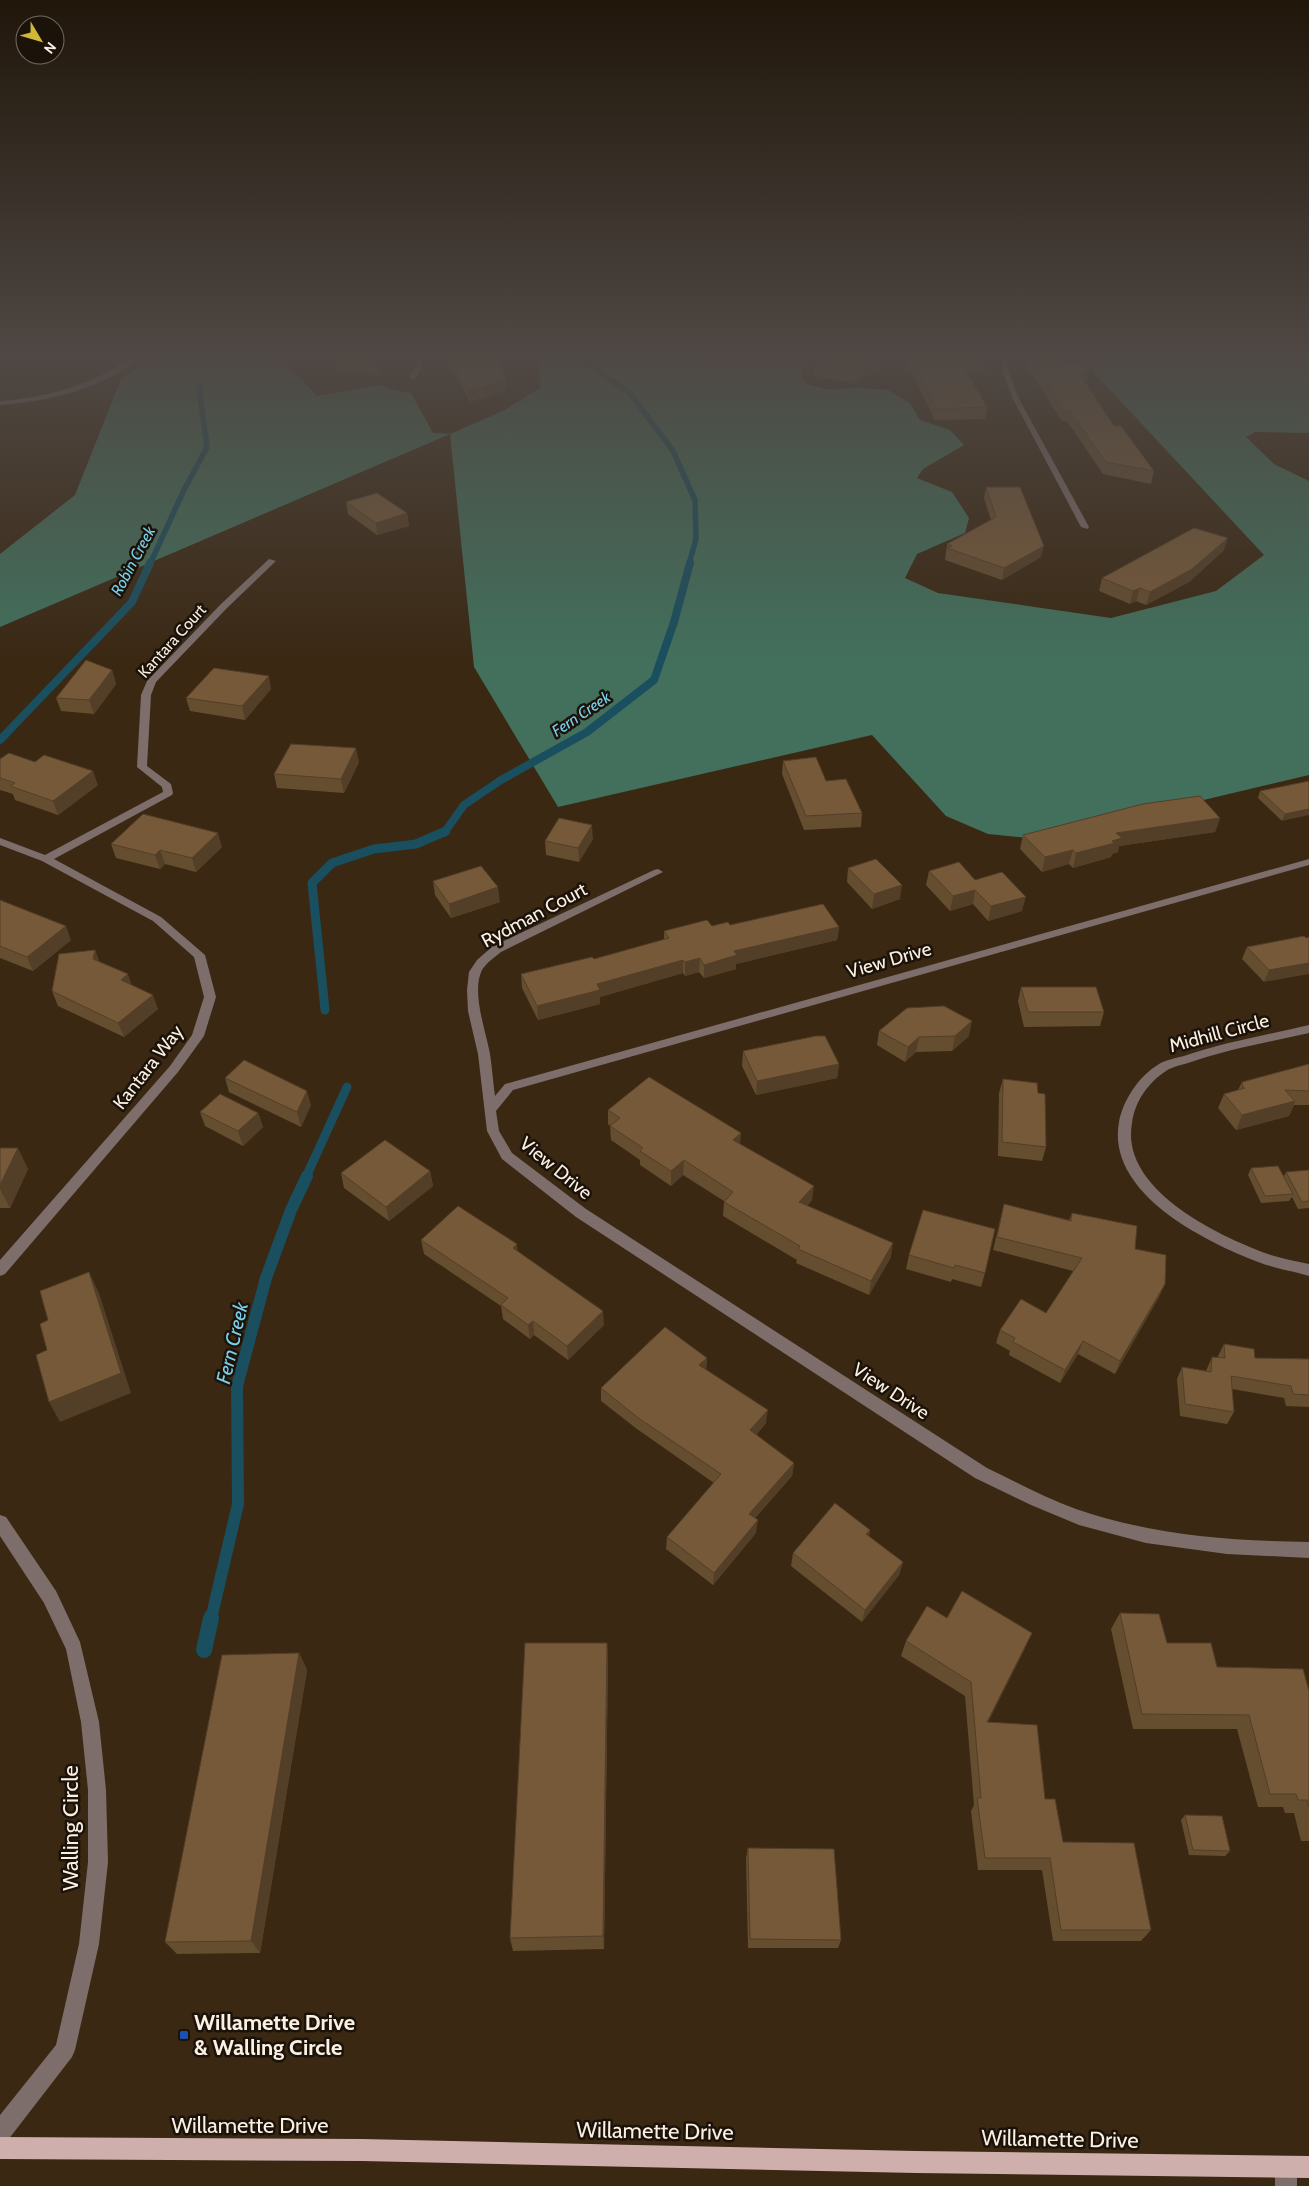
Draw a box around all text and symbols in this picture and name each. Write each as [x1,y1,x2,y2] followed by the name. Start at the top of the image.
[15,15,65,65] north arrow
[40,39,60,57] text: N
[107,522,160,599] water label: Robin Creek
[134,600,210,682] street label: Kantara Court
[548,687,615,740] water label: Fern Creek
[477,877,591,952] street label: Rydman Court
[844,937,934,983] street label: View Drive
[1167,1009,1272,1057] street label: Midhill Circle
[108,1020,188,1114] street label: Kantara Way
[515,1132,597,1204] street label: View Drive
[211,1298,253,1386] water label: Fern Creek
[848,1358,934,1424] street label: View Drive
[57,1765,84,1891] street label: Walling Circle
[194,2009,355,2061] place label: Willamette Drive & Walling Circle
[178,2029,190,2041] marker: Willamette Drive & Walling Circle
[171,2112,329,2139] street label: Willamette Drive
[576,2116,734,2146] street label: Willamette Drive
[981,2124,1139,2154] street label: Willamette Drive

